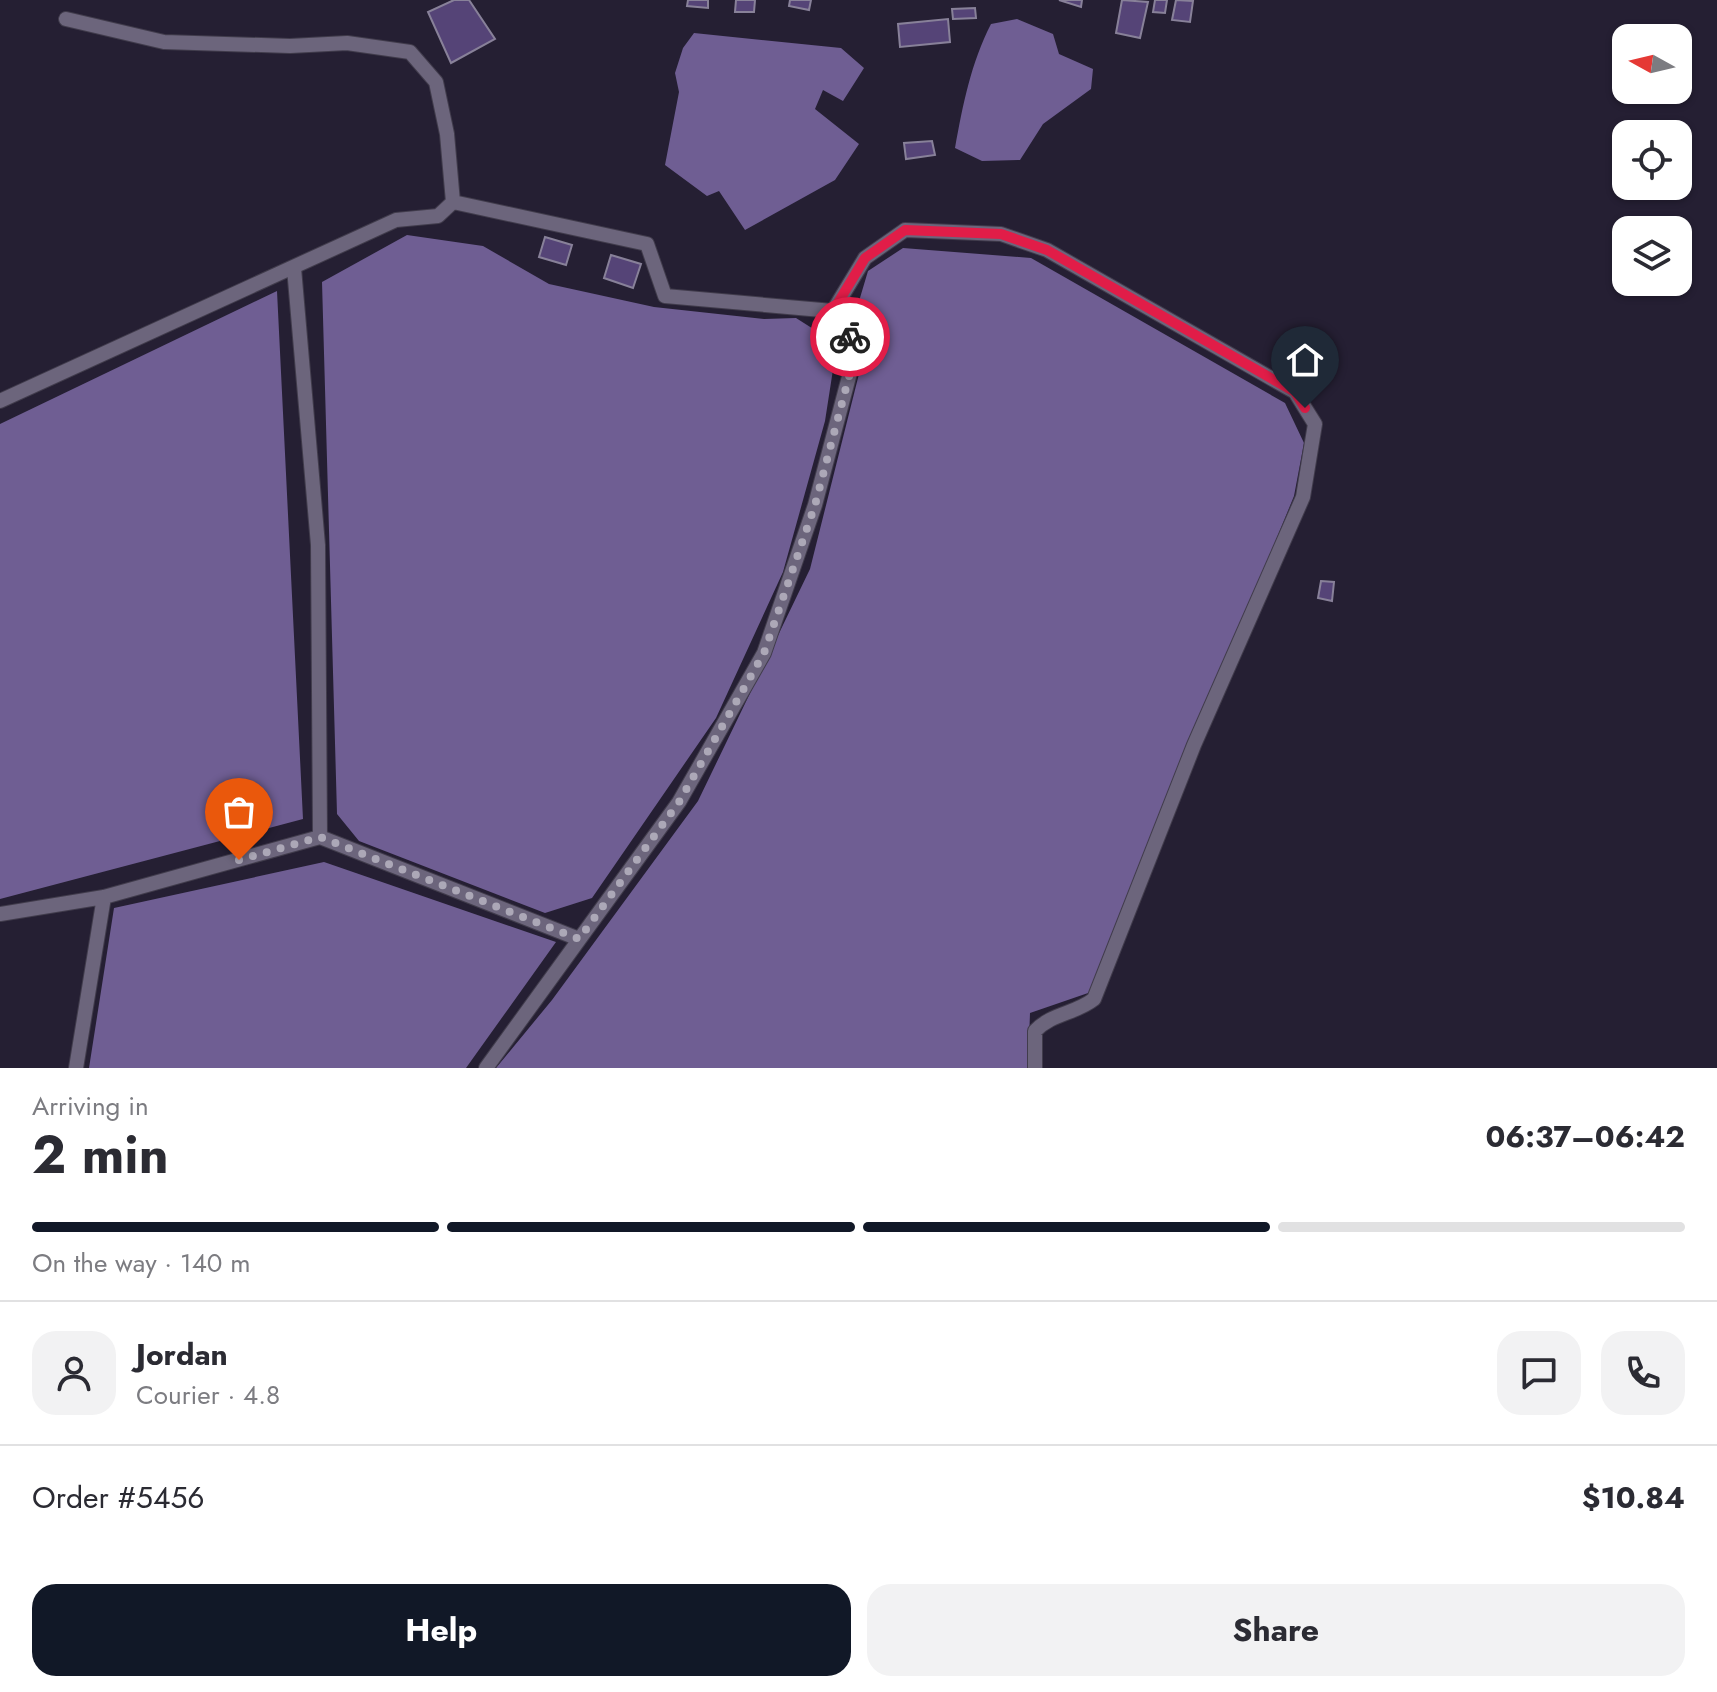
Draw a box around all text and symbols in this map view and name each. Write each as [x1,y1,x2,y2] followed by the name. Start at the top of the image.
[1612,24,1692,104] north arrow
[1612,24,1692,296] map controls
[1612,120,1692,200] button: locate
[1612,216,1692,296] button: layers
[810,297,890,377] courier
[828,315,872,359] icon: bike
[1271,326,1339,408] pin
[1283,338,1327,382] icon: home
[205,778,273,860] pin
[217,790,261,834] icon: bag
[32,1087,149,1125] text: Arriving in
[1485,1115,1685,1158] text: 06:37–06:42
[32,1117,169,1193] text: 2 min
[32,1244,251,1282] text: On the way · 140 m
[32,1331,116,1415] button: person
[1497,1331,1581,1415] button: chat
[1601,1331,1685,1415] button: phone
[136,1333,228,1376] text: Jordan
[136,1376,280,1414] text: Courier · 4.8
[32,1476,205,1519] text: Order #5456
[1582,1476,1685,1519] text: $10.84
[32,1584,851,1676] button: Help
[867,1584,1685,1676] button: Share

